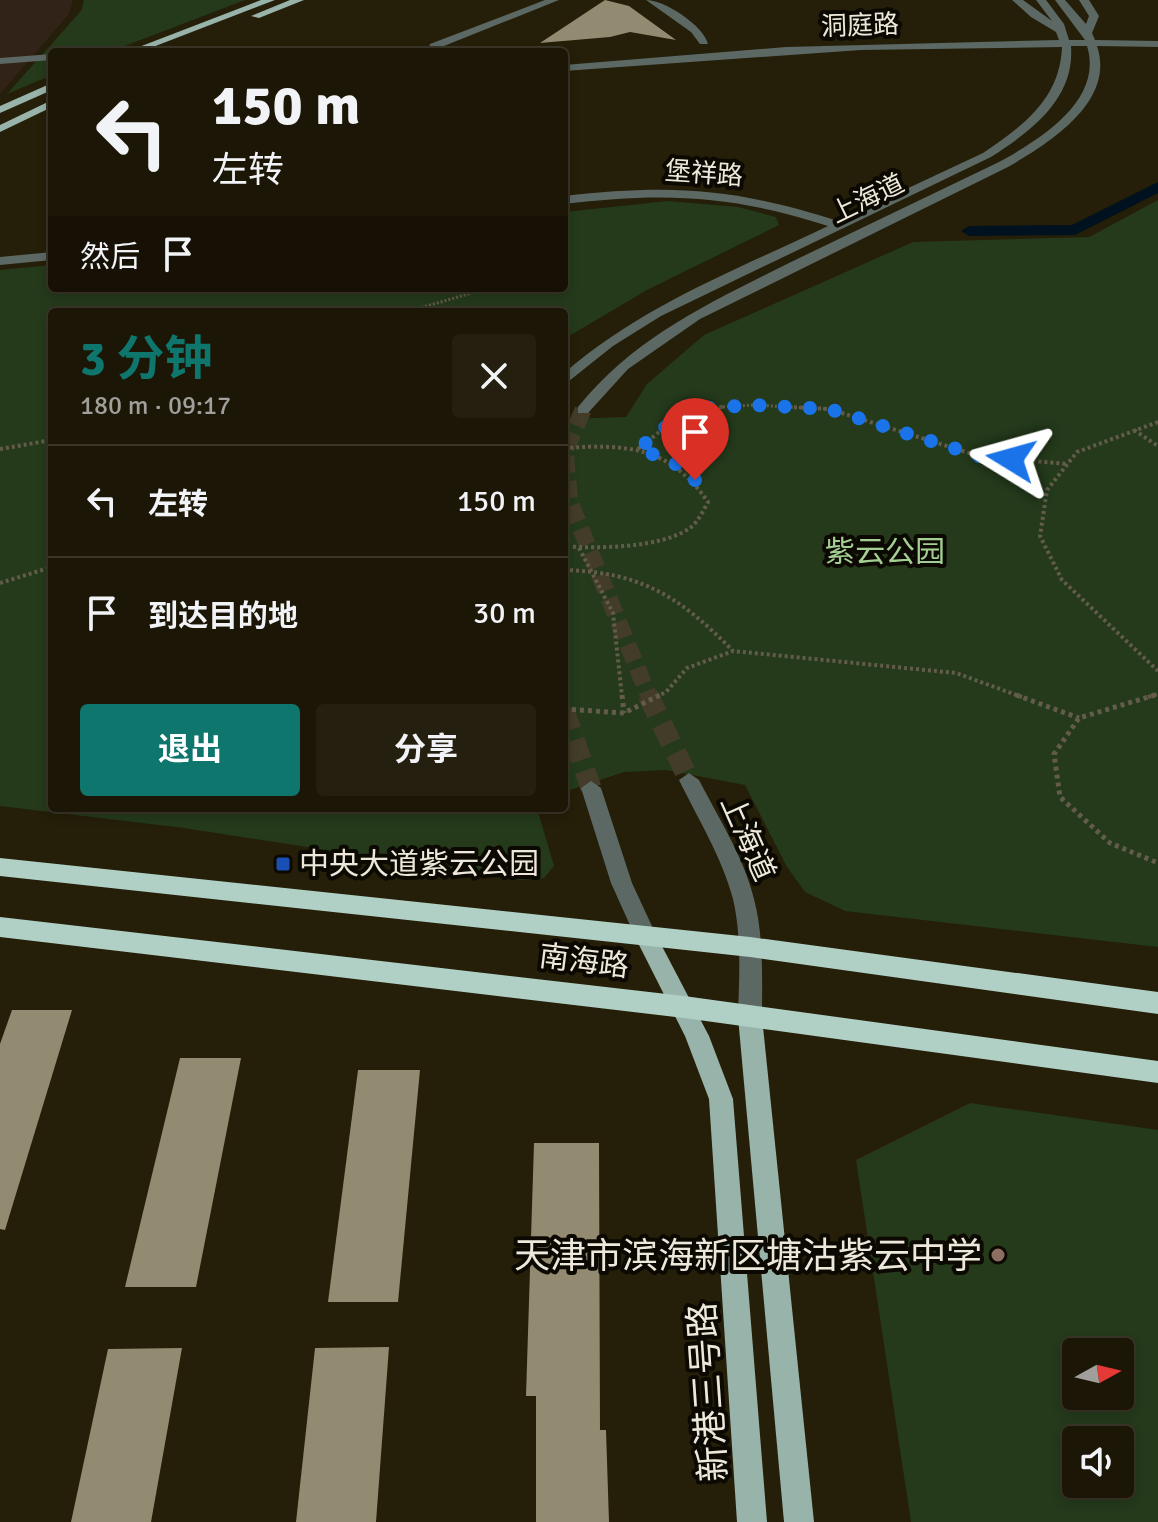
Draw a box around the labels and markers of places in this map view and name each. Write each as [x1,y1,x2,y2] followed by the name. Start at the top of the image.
[661,398,729,480] pin
[299,846,539,883] place label: 中央大道紫云公园
[274,855,292,873] marker: 中央大道紫云公园
[514,1234,982,1279] place label: 天津市滨海新区塘沽紫云中学
[989,1246,1007,1264] marker: 天津市滨海新区塘沽紫云中学

